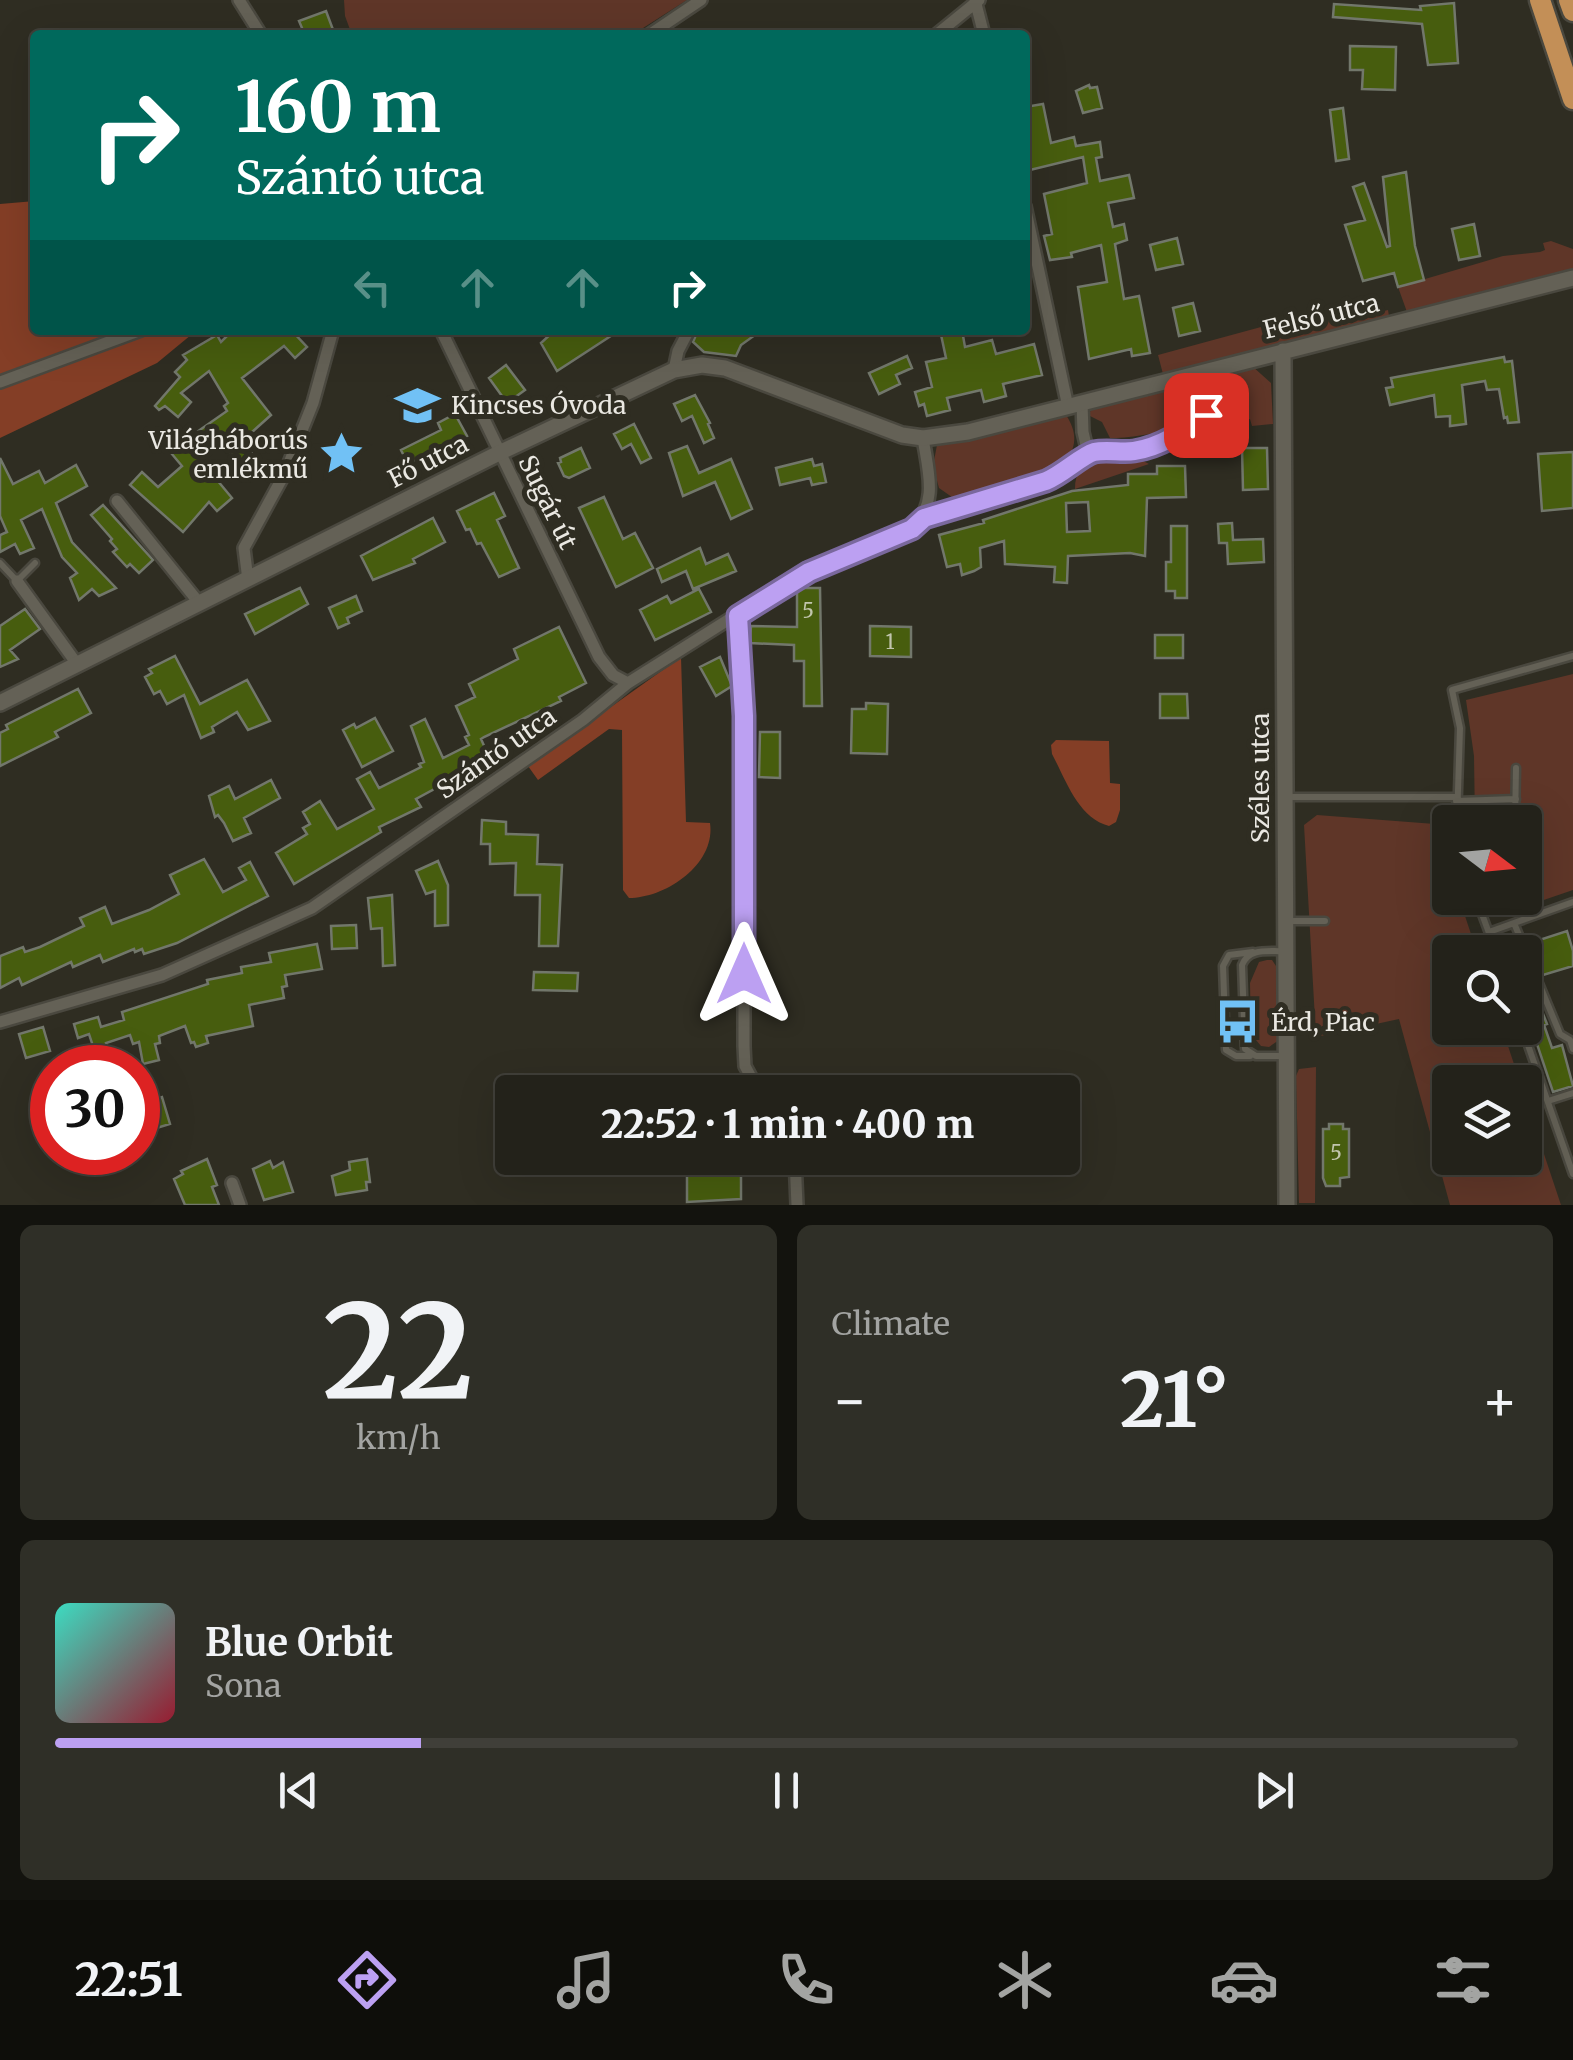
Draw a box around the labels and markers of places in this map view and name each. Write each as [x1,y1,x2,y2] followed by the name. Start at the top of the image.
[1164,373,1249,458] pin
[394,381,442,429] school or university icon: Kincses Óvoda
[451,389,626,421] place label: Kincses Óvoda
[147,424,308,485] place label: Világháborús emlékmű
[317,430,365,478] place icon: Világháborús emlékmű
[1214,998,1262,1046] bus stop icon: Érd, Piac
[1271,1006,1375,1038] place label: Érd, Piac

